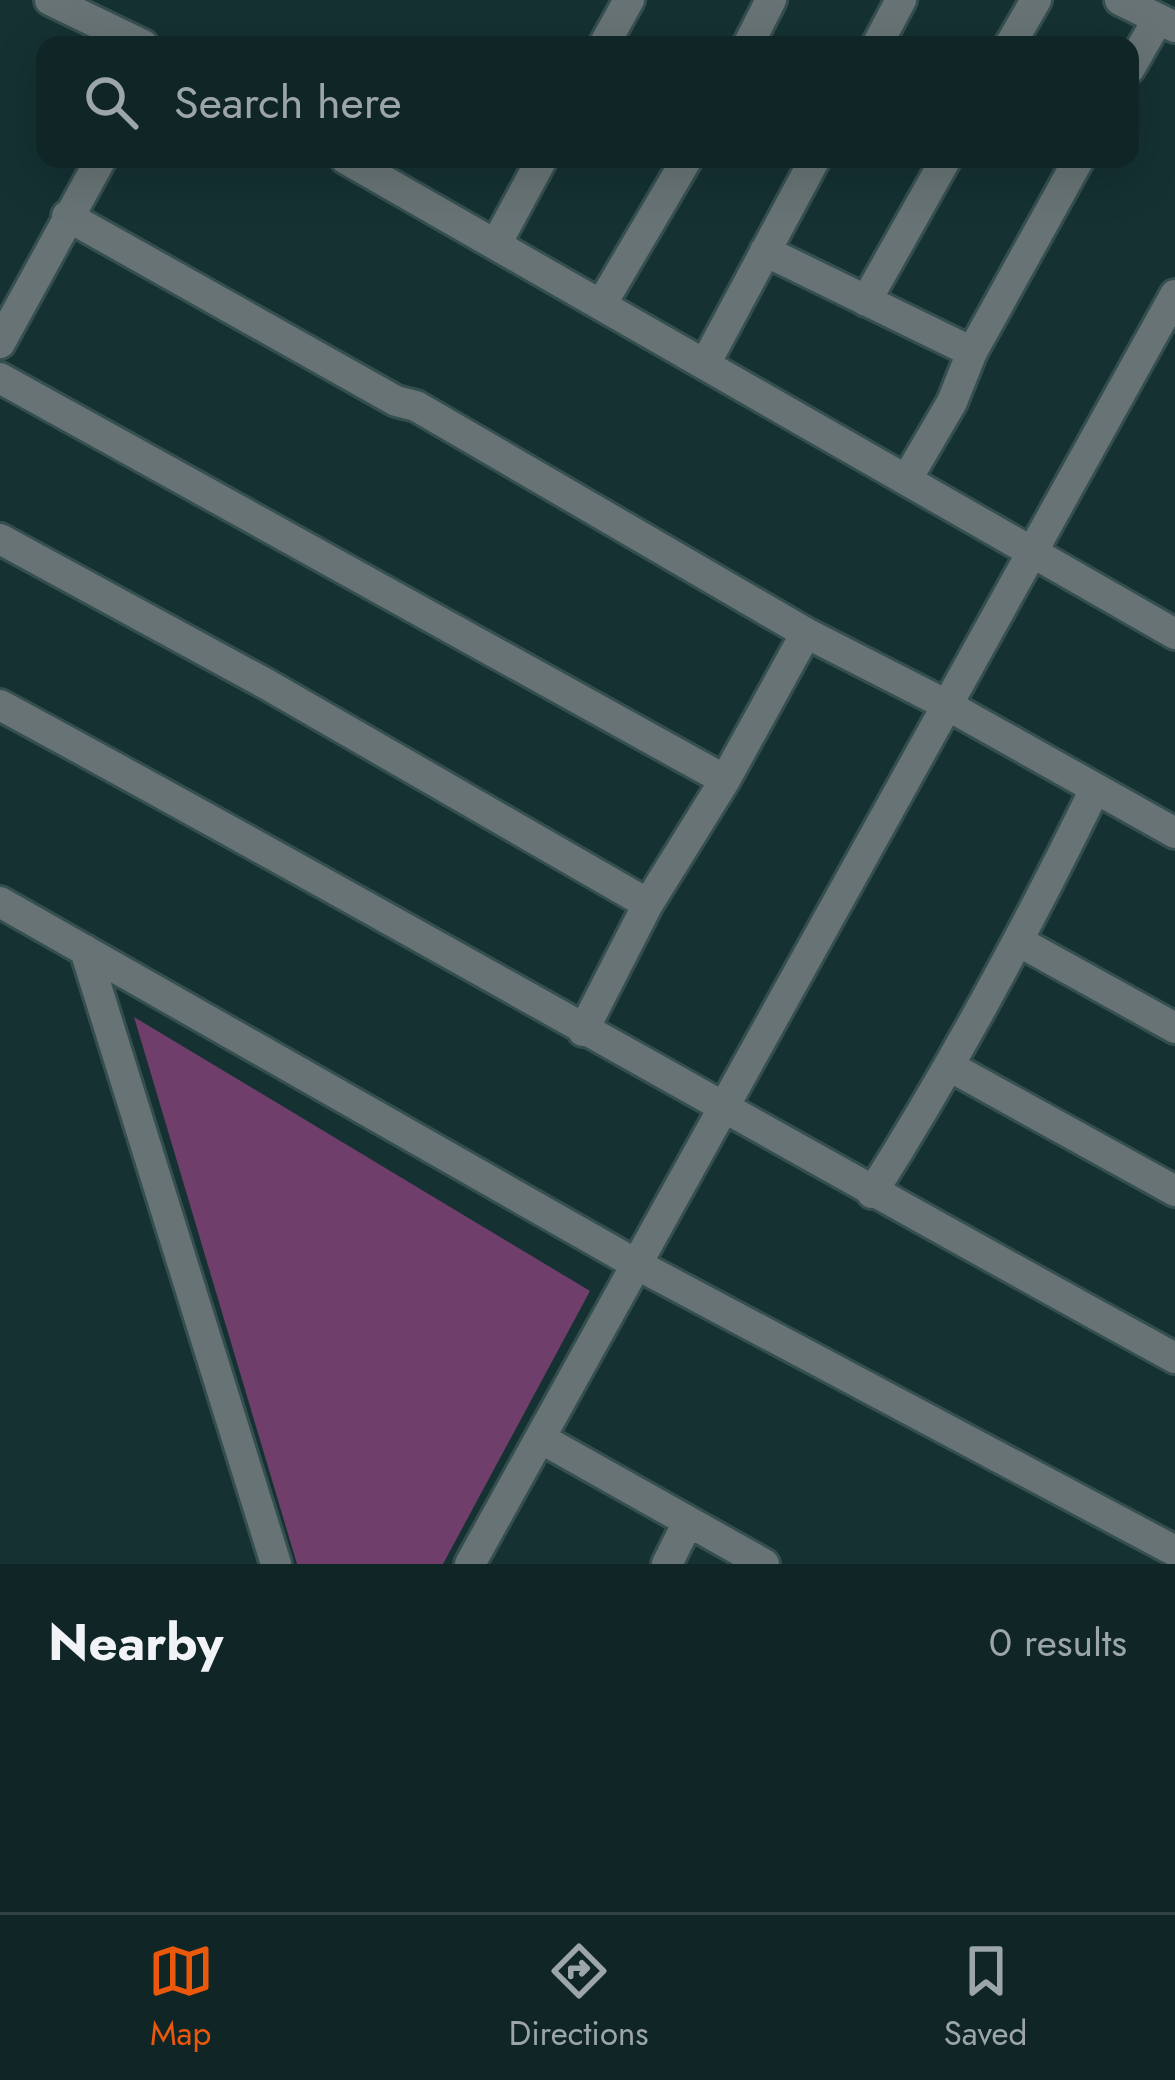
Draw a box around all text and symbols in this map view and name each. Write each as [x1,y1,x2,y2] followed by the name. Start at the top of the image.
[36,36,1139,168] search box
[78,69,144,135] icon: search
[174,70,402,135] text: Search here
[48,1605,223,1679] text: Nearby
[989,1614,1127,1671] text: 0 results
[148,1938,214,2057] tab: Map
[509,1938,649,2057] tab: Directions
[944,1938,1027,2057] tab: Saved

